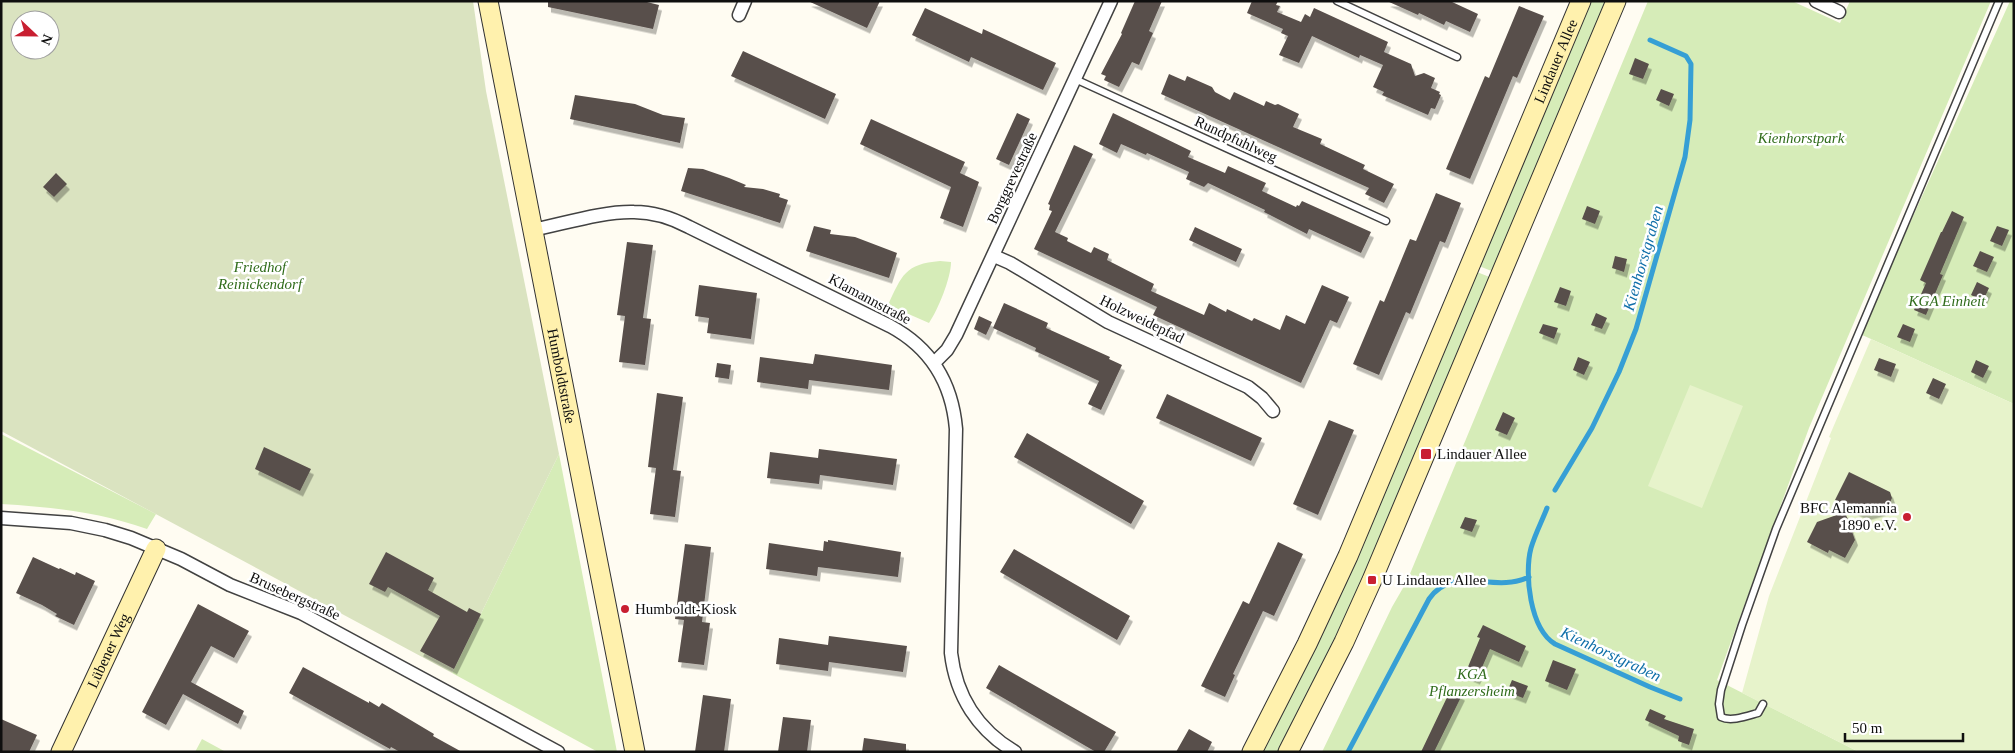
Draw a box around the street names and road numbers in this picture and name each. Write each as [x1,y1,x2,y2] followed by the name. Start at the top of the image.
[1531,16,1581,106] street label: Lindauer Allee
[1192,113,1280,165] street label: Rundpfuhlweg
[984,130,1040,226] street label: Borggrevestraße
[826,271,914,328] street label: Klamannstraße
[1097,292,1187,346] street label: Holzweidepfad
[544,327,579,425] street label: Humboldtstraße
[247,569,343,623] street label: Brusebergstraße
[84,610,133,690] street label: Lübener Weg

